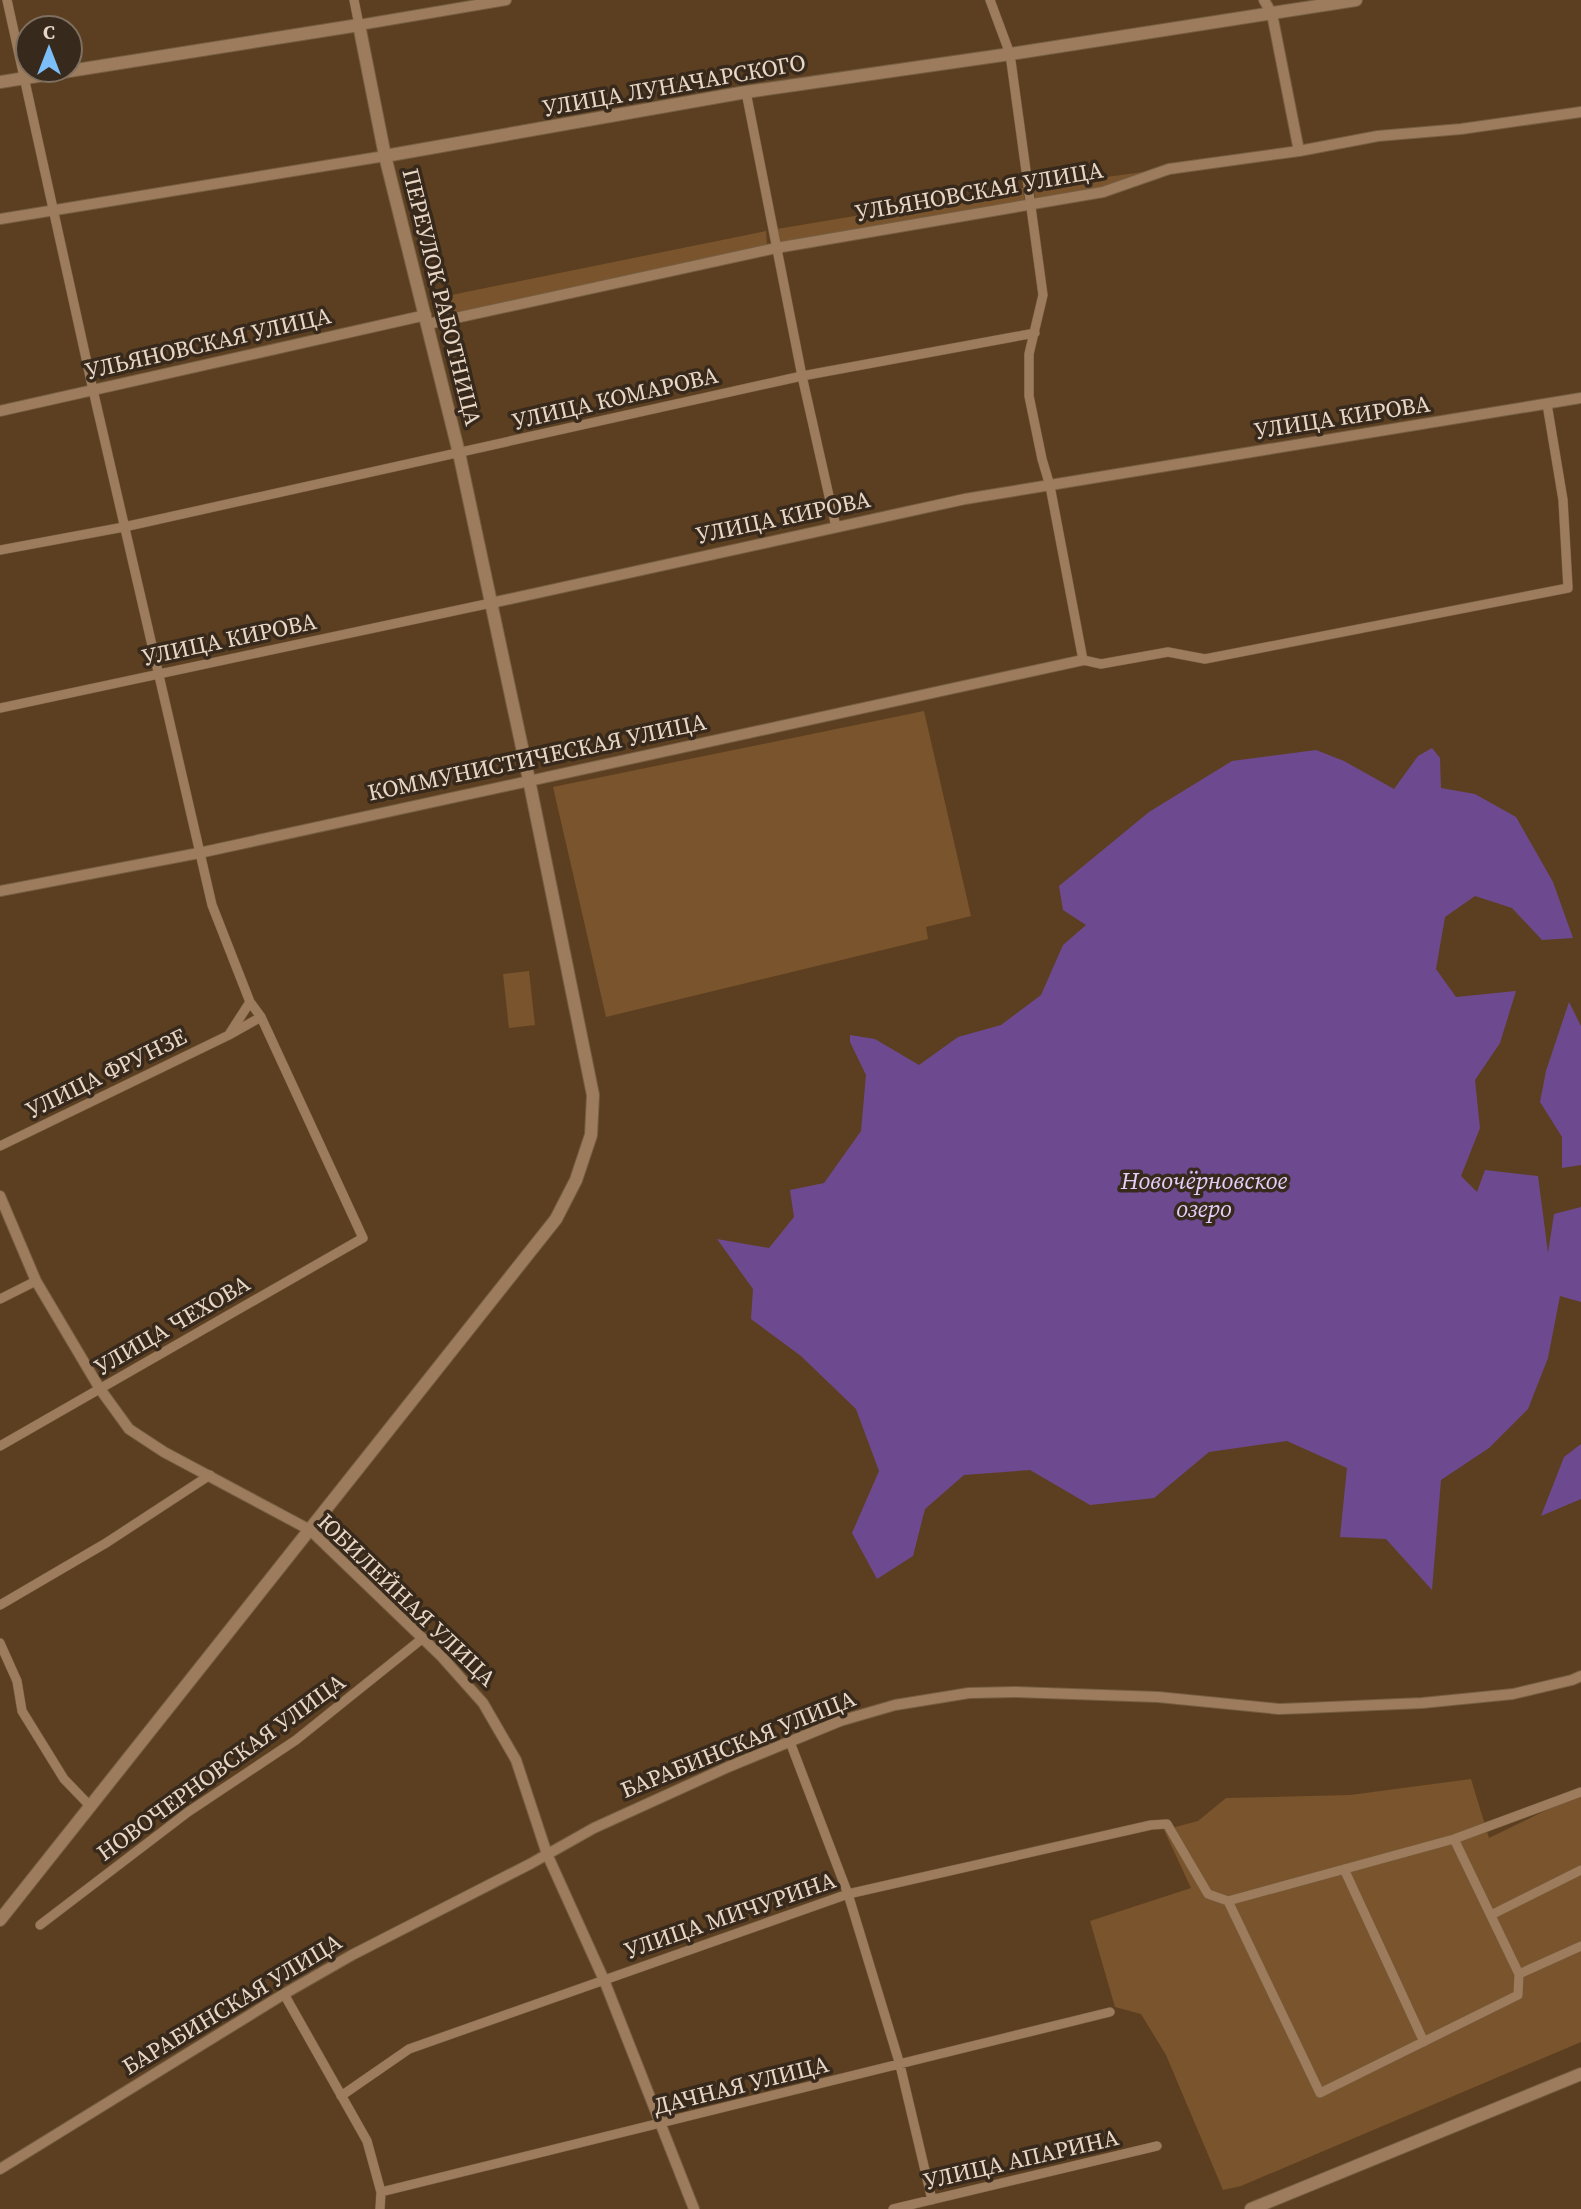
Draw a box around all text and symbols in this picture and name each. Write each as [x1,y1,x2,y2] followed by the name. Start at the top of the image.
[14,14,84,84] north arrow
[43,19,55,45] text: С
[540,46,808,124] street label: УЛИЦА ЛУНАЧАРСКОГО
[852,153,1106,229] street label: УЛЬЯНОВСКАЯ УЛИЦА
[394,165,490,430] street label: ПЕРЕУЛОК РАБОТНИЦА
[82,299,335,387] street label: УЛЬЯНОВСКАЯ УЛИЦА
[509,359,722,437] street label: УЛИЦА КОМАРОВА
[1252,387,1433,447] street label: УЛИЦА КИРОВА
[693,483,874,551] street label: УЛИЦА КИРОВА
[139,605,320,673] street label: УЛИЦА КИРОВА
[365,705,710,809] street label: КОММУНИСТИЧЕСКАЯ УЛИЦА
[20,1020,192,1126] street label: УЛИЦА ФРУНЗЕ
[1120,1164,1287,1225] water label: Новочёрновское озеро
[88,1267,256,1383] street label: УЛИЦА ЧЕХОВА
[311,1506,504,1694] street label: ЮБИЛЕЙНАЯ УЛИЦА
[90,1665,352,1868] street label: НОВОЧЕРНОВСКАЯ УЛИЦА
[616,1682,861,1806] street label: БАРАБИНСКАЯ УЛИЦА
[620,1864,841,1966] street label: УЛИЦА МИЧУРИНА
[116,1925,348,2082] street label: БАРАБИНСКАЯ УЛИЦА
[650,2048,833,2122] street label: ДАЧНАЯ УЛИЦА
[920,2121,1122,2197] street label: УЛИЦА АПАРИНА

